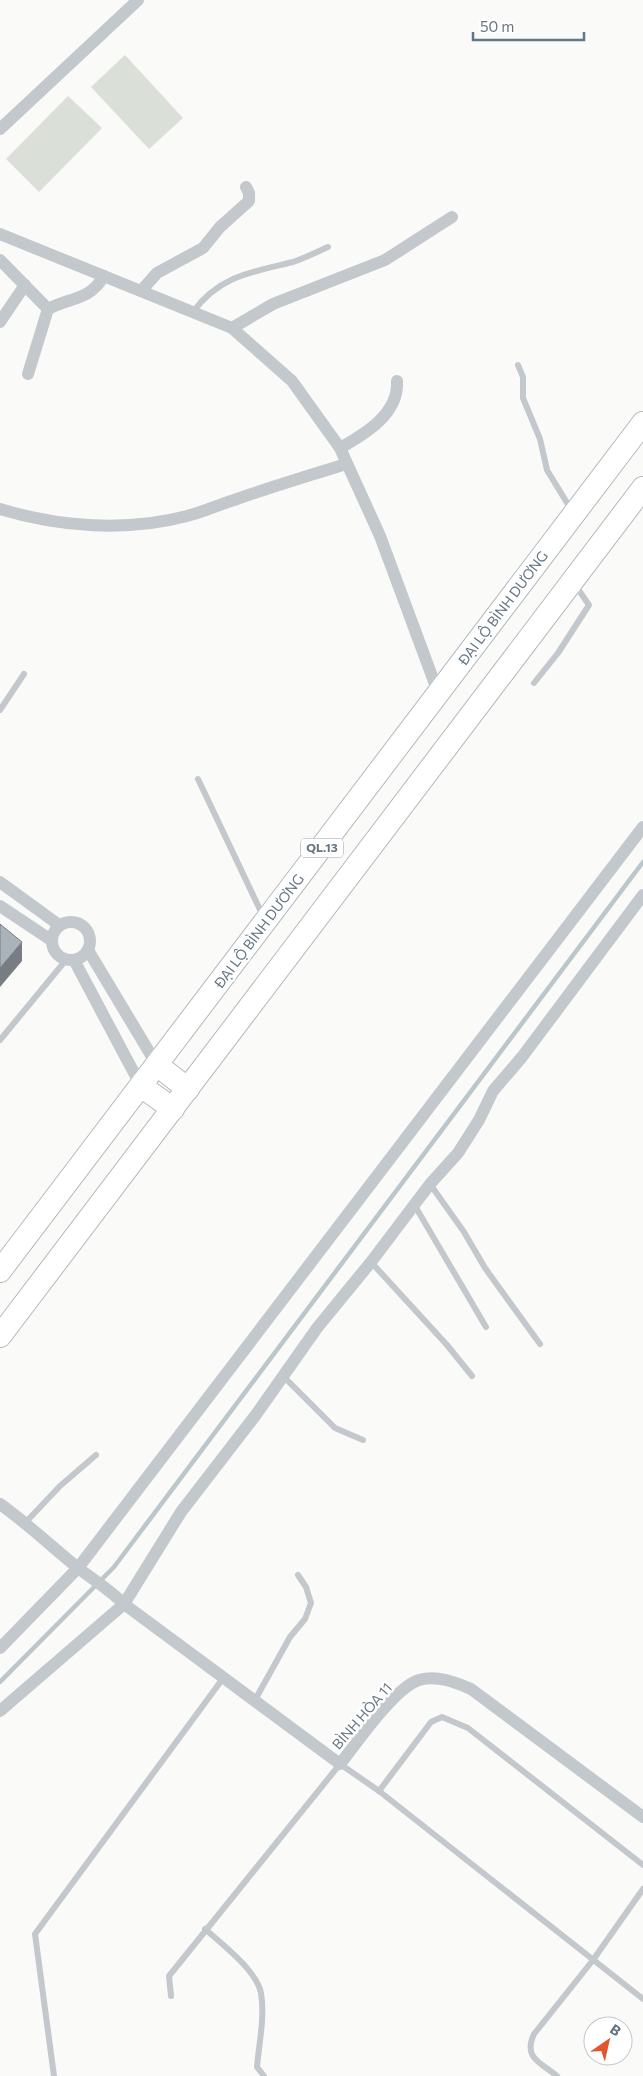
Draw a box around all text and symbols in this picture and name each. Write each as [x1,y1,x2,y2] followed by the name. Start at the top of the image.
[473,10,584,42] scale bar
[480,17,514,35] text: 50 m
[454,547,551,669] street label: ĐẠI LỘ BÌNH DƯƠNG
[301,838,343,858] road number: QL.13
[210,870,307,992] street label: ĐẠI LỘ BÌNH DƯƠNG
[328,1679,395,1752] street label: BÌNH HÒA 11
[583,2016,633,2066] north arrow
[607,2020,624,2039] text: B

